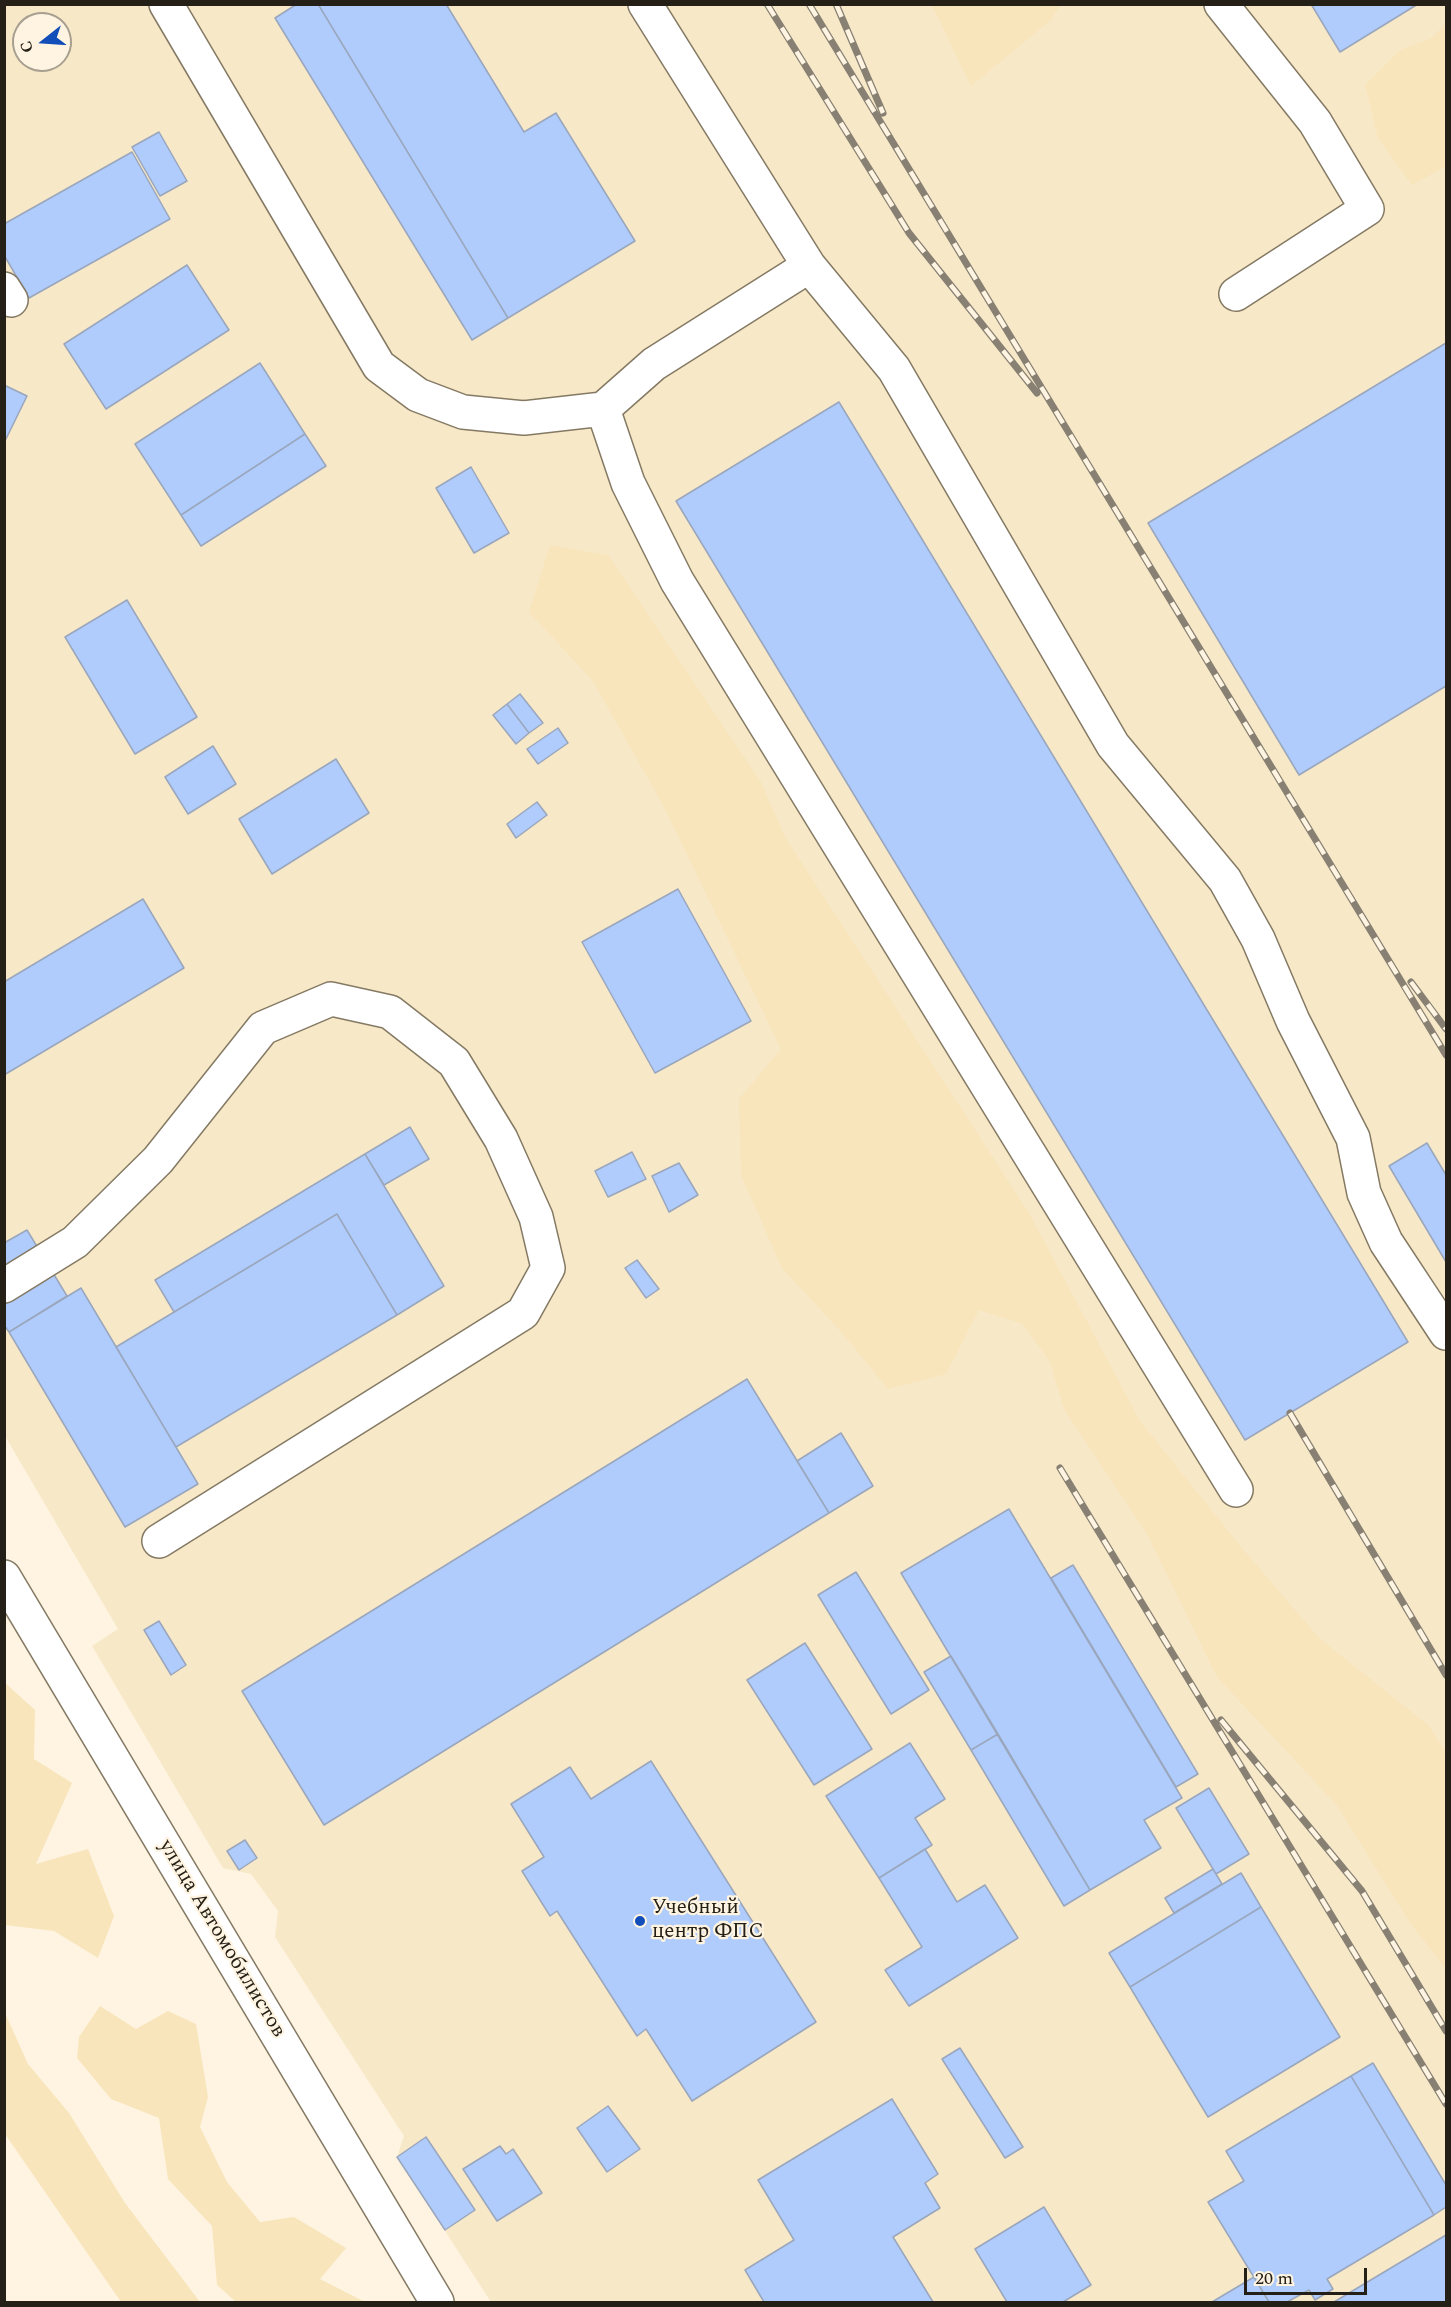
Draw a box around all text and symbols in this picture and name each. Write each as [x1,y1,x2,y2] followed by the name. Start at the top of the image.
[12,12,72,72] north arrow
[14,38,40,56] text: С
[152,1836,290,2042] street label: улица Автомобилистов
[652,1896,764,1946] place label: Учебный центр ФПС
[633,1914,647,1928] marker: Учебный центр ФПС
[1247,2256,1370,2294] scale bar
[1255,2265,1293,2292] text: 20 m

